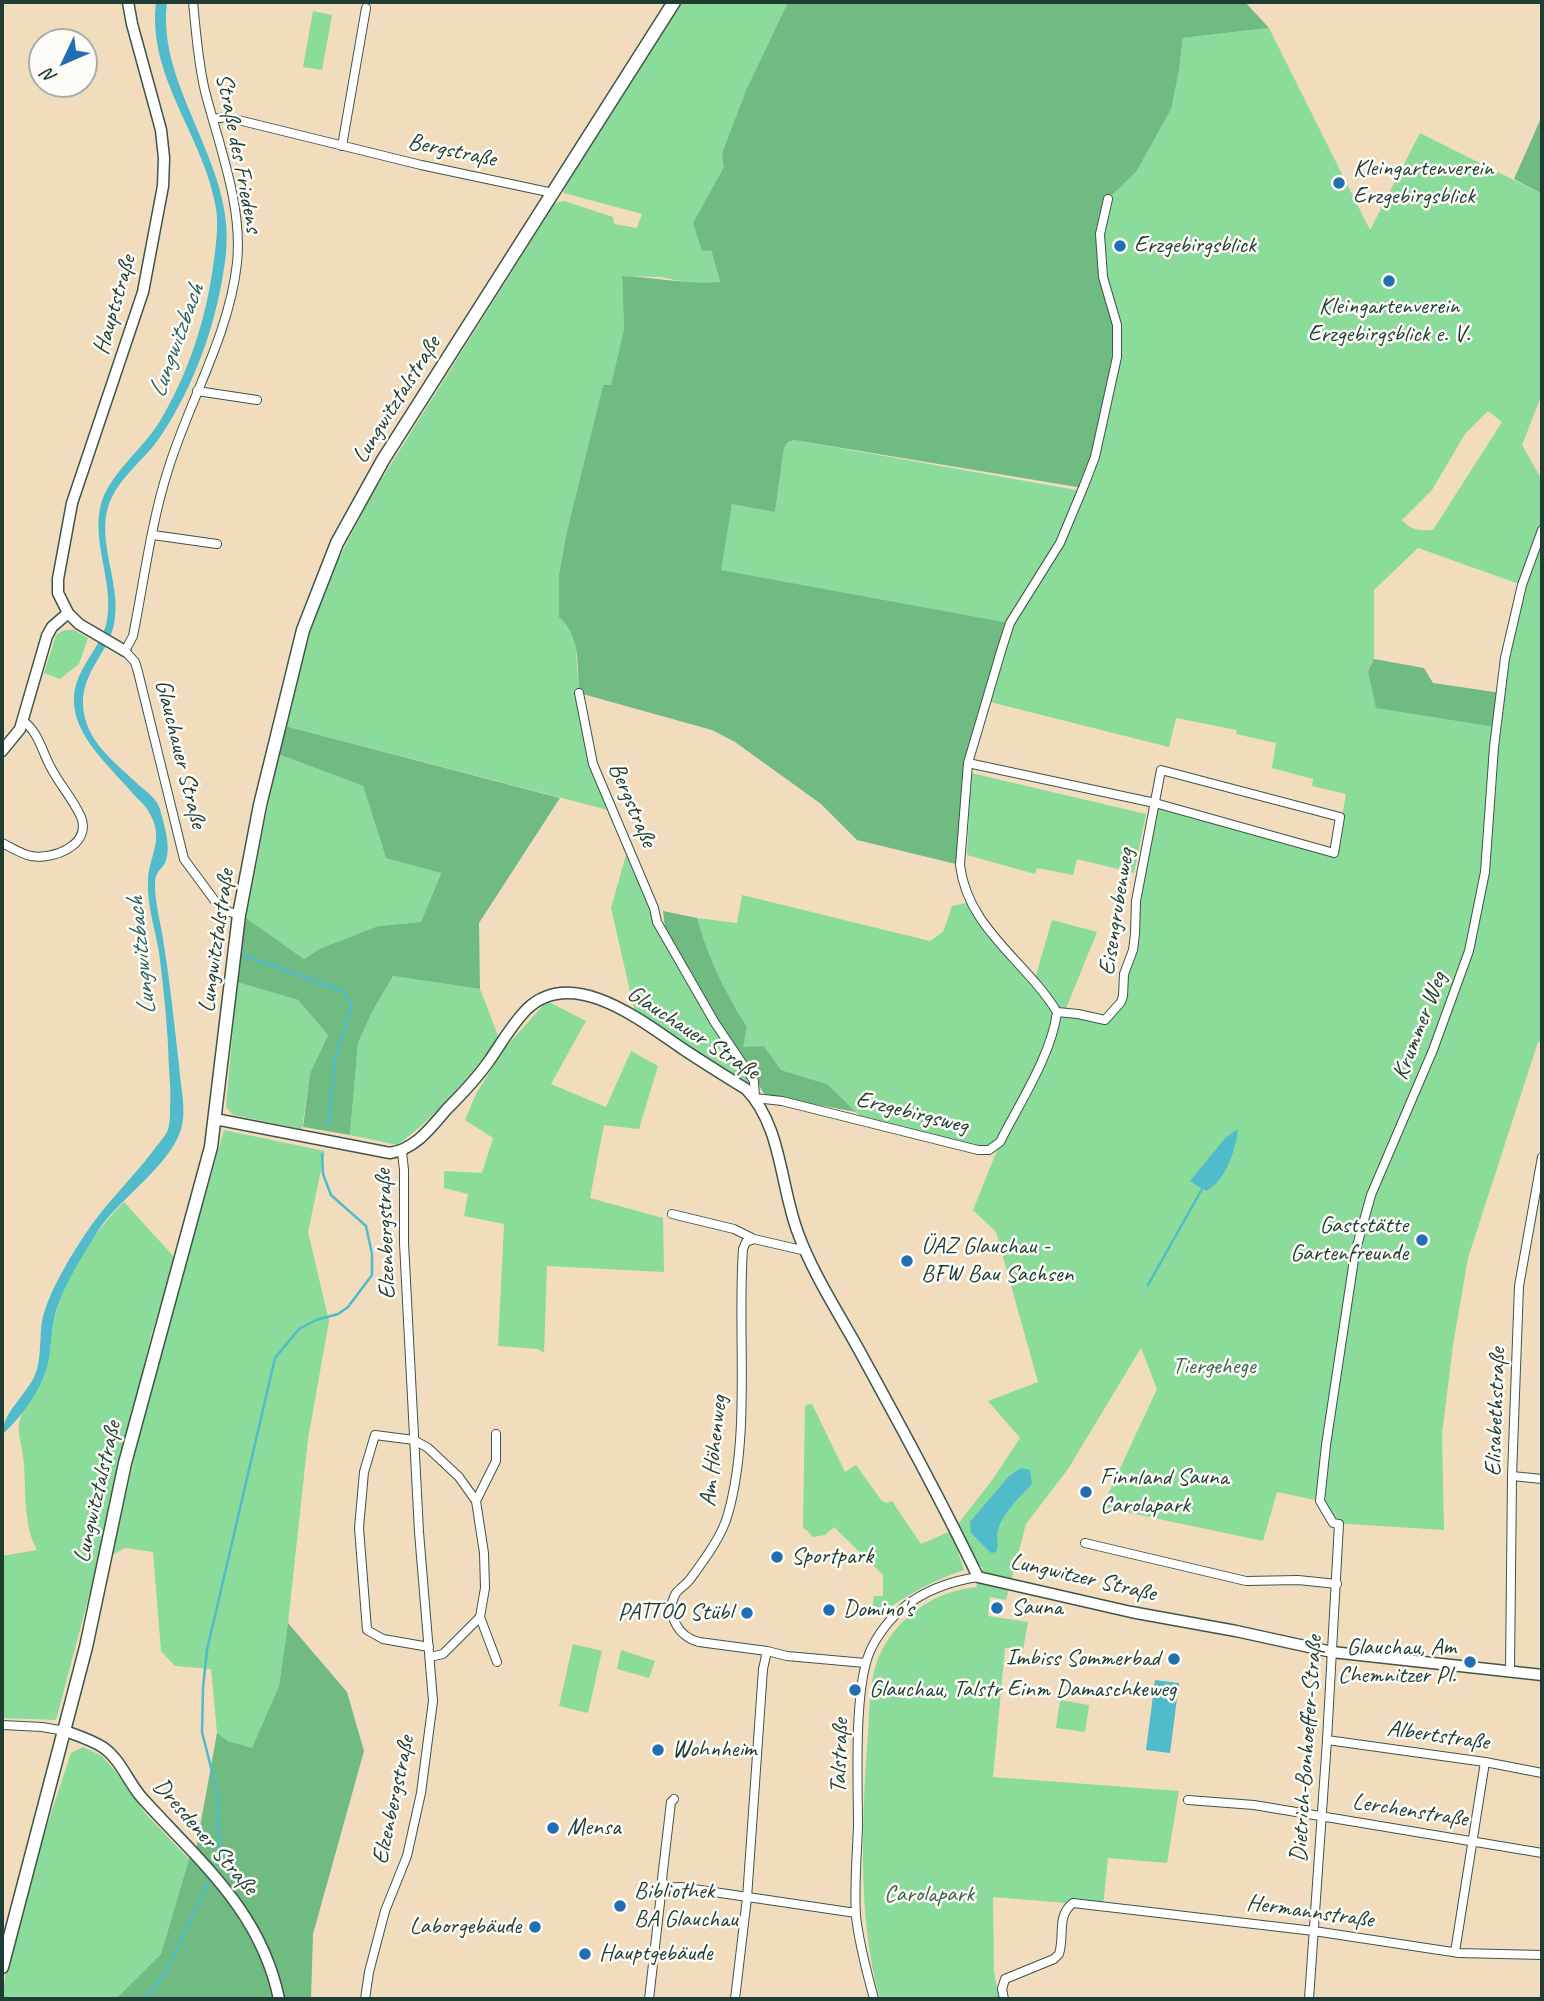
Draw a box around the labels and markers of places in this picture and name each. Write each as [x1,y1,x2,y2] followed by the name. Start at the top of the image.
[1353,155,1493,211] place label: Kleingartenverein Erzgebirgsblick
[1331,175,1347,191] marker: Kleingartenverein Erzgebirgsblick
[1134,232,1256,260] place label: Erzgebirgsblick
[1112,238,1128,254] marker: Erzgebirgsblick
[1381,273,1397,289] marker: Kleingartenverein Erzgebirgsblick e. V.
[1308,293,1470,349] place label: Kleingartenverein Erzgebirgsblick e. V.
[1290,1212,1408,1268] place label: Gaststätte Gartenfreunde
[1414,1232,1430,1248] marker: Gaststätte Gartenfreunde
[921,1233,1073,1289] place label: ÜAZ Glauchau - BFW Bau Sachsen
[899,1253,915,1269] marker: ÜAZ Glauchau - BFW Bau Sachsen
[1100,1464,1228,1520] place label: Finnland Sauna Carolapark
[1078,1484,1094,1500] marker: Finnland Sauna Carolapark
[791,1543,873,1571] place label: Sportpark
[769,1549,785,1565] marker: Sportpark
[1011,1594,1062,1622] place label: Sauna
[843,1596,914,1624] place label: Domino's
[618,1599,733,1627] place label: PATTOO Stübl
[989,1600,1005,1616] marker: Sauna
[821,1602,837,1618] marker: Domino's
[739,1605,755,1621] marker: PATTOO Stübl
[1338,1634,1456,1690] place label: Glauchau, Am Chemnitzer Pl.
[1006,1645,1160,1673] place label: Imbiss Sommerbad
[1166,1651,1182,1667] marker: Imbiss Sommerbad
[1462,1654,1478,1670] marker: Glauchau, Am Chemnitzer Pl.
[869,1676,1176,1704] place label: Glauchau, Talstr Einm Damaschkeweg
[847,1682,863,1698] marker: Glauchau, Talstr Einm Damaschkeweg
[672,1736,756,1764] place label: Wohnheim
[650,1742,666,1758] marker: Wohnheim
[567,1814,621,1842] place label: Mensa
[545,1820,561,1836] marker: Mensa
[634,1878,738,1934] place label: Bibliothek BA Glauchau
[612,1898,628,1914] marker: Bibliothek BA Glauchau
[409,1913,521,1941] place label: Laborgebäude
[527,1919,543,1935] marker: Laborgebäude
[599,1940,712,1968] place label: Hauptgebäude
[577,1946,593,1962] marker: Hauptgebäude

